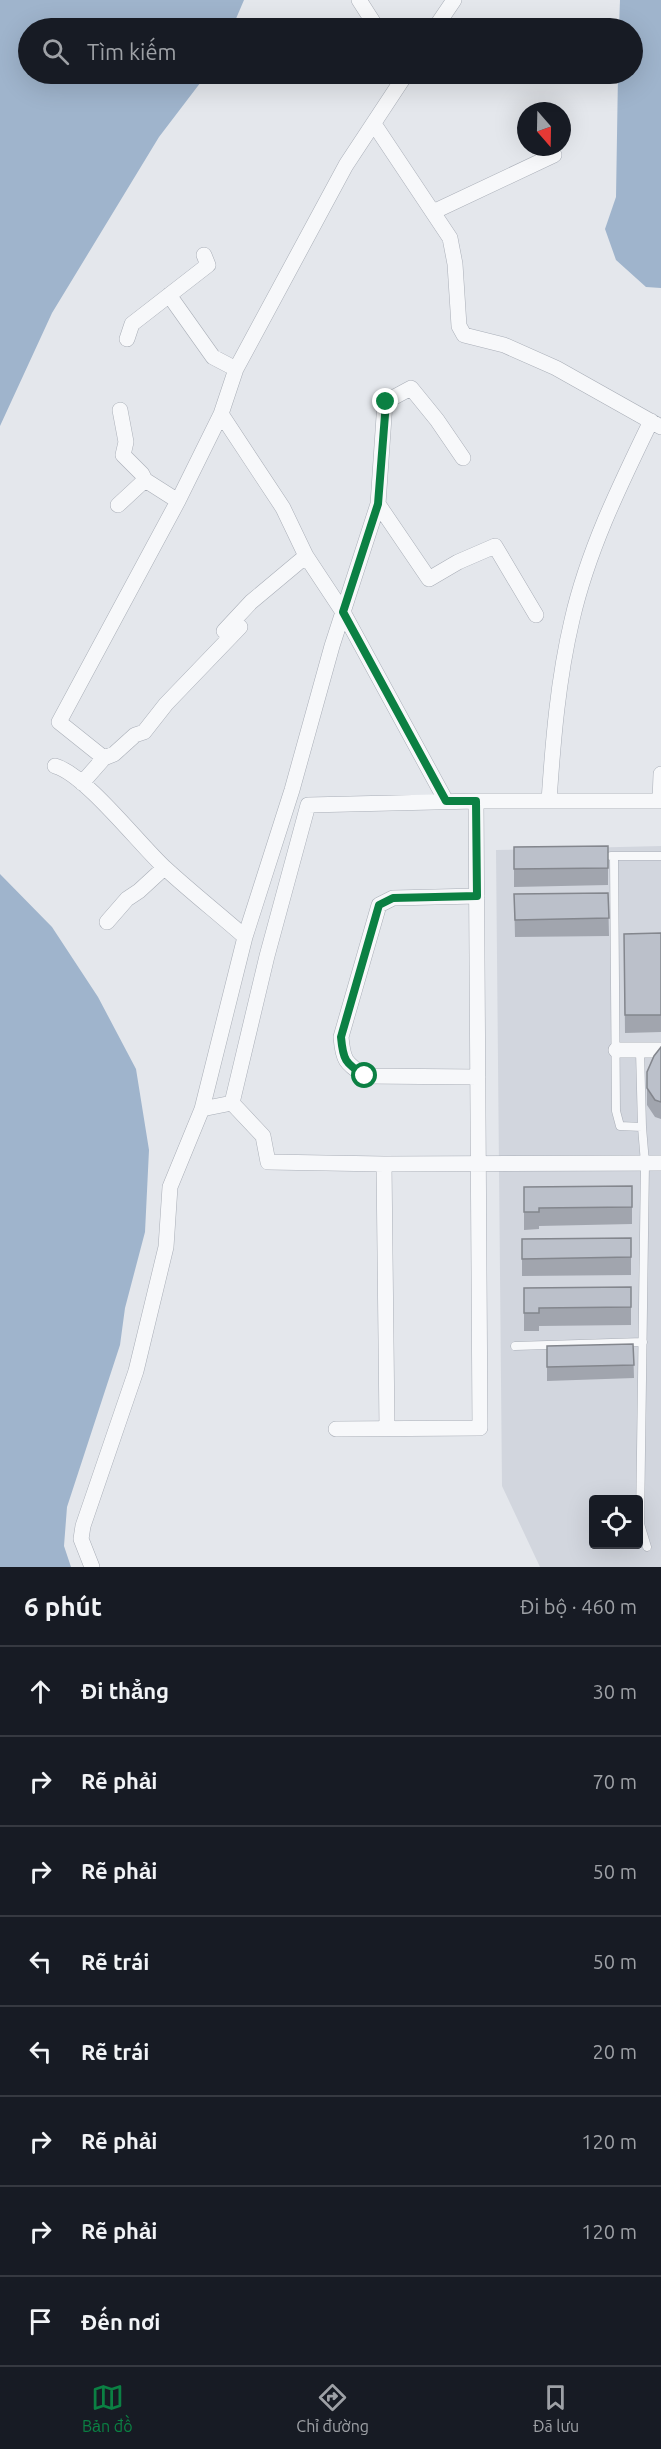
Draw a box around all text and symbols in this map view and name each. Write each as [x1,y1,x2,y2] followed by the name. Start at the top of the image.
[18,18,643,84] search box
[39,35,72,68] icon: search
[87,39,177,64] text: Tìm kiếm
[517,102,571,156] north arrow
[372,388,398,414] route end
[351,1062,377,1088] route start
[589,1495,643,1549] map controls
[589,1495,643,1549] button: locate
[24,1592,102,1621] text: 6 phút
[520,1595,637,1618] text: Đi bộ · 460 m
[24,1675,57,1708] icon: ahead
[81,1678,169,1703] text: Đi thẳng
[593,1680,637,1703] text: 30 m
[24,1765,57,1798] icon: right
[81,1768,157,1793] text: Rẽ phải
[593,1770,637,1793] text: 70 m
[24,1855,57,1888] icon: right
[81,1858,157,1883] text: Rẽ phải
[593,1860,637,1883] text: 50 m
[24,1945,57,1978] icon: left
[81,1949,149,1974] text: Rẽ trái
[593,1950,637,1973] text: 50 m
[24,2035,57,2068] icon: left
[81,2039,149,2064] text: Rẽ trái
[593,2040,637,2063] text: 20 m
[24,2125,57,2158] icon: right
[81,2128,157,2153] text: Rẽ phải
[581,2130,637,2153] text: 120 m
[24,2215,57,2248] icon: right
[81,2218,157,2243] text: Rẽ phải
[581,2220,637,2243] text: 120 m
[24,2305,57,2338] icon: arrive
[81,2309,160,2334] text: Đến nơi
[82,2381,133,2436] tab: Bản đồ
[296,2381,369,2436] tab: Chỉ đường
[533,2381,579,2435] tab: Đã lưu

